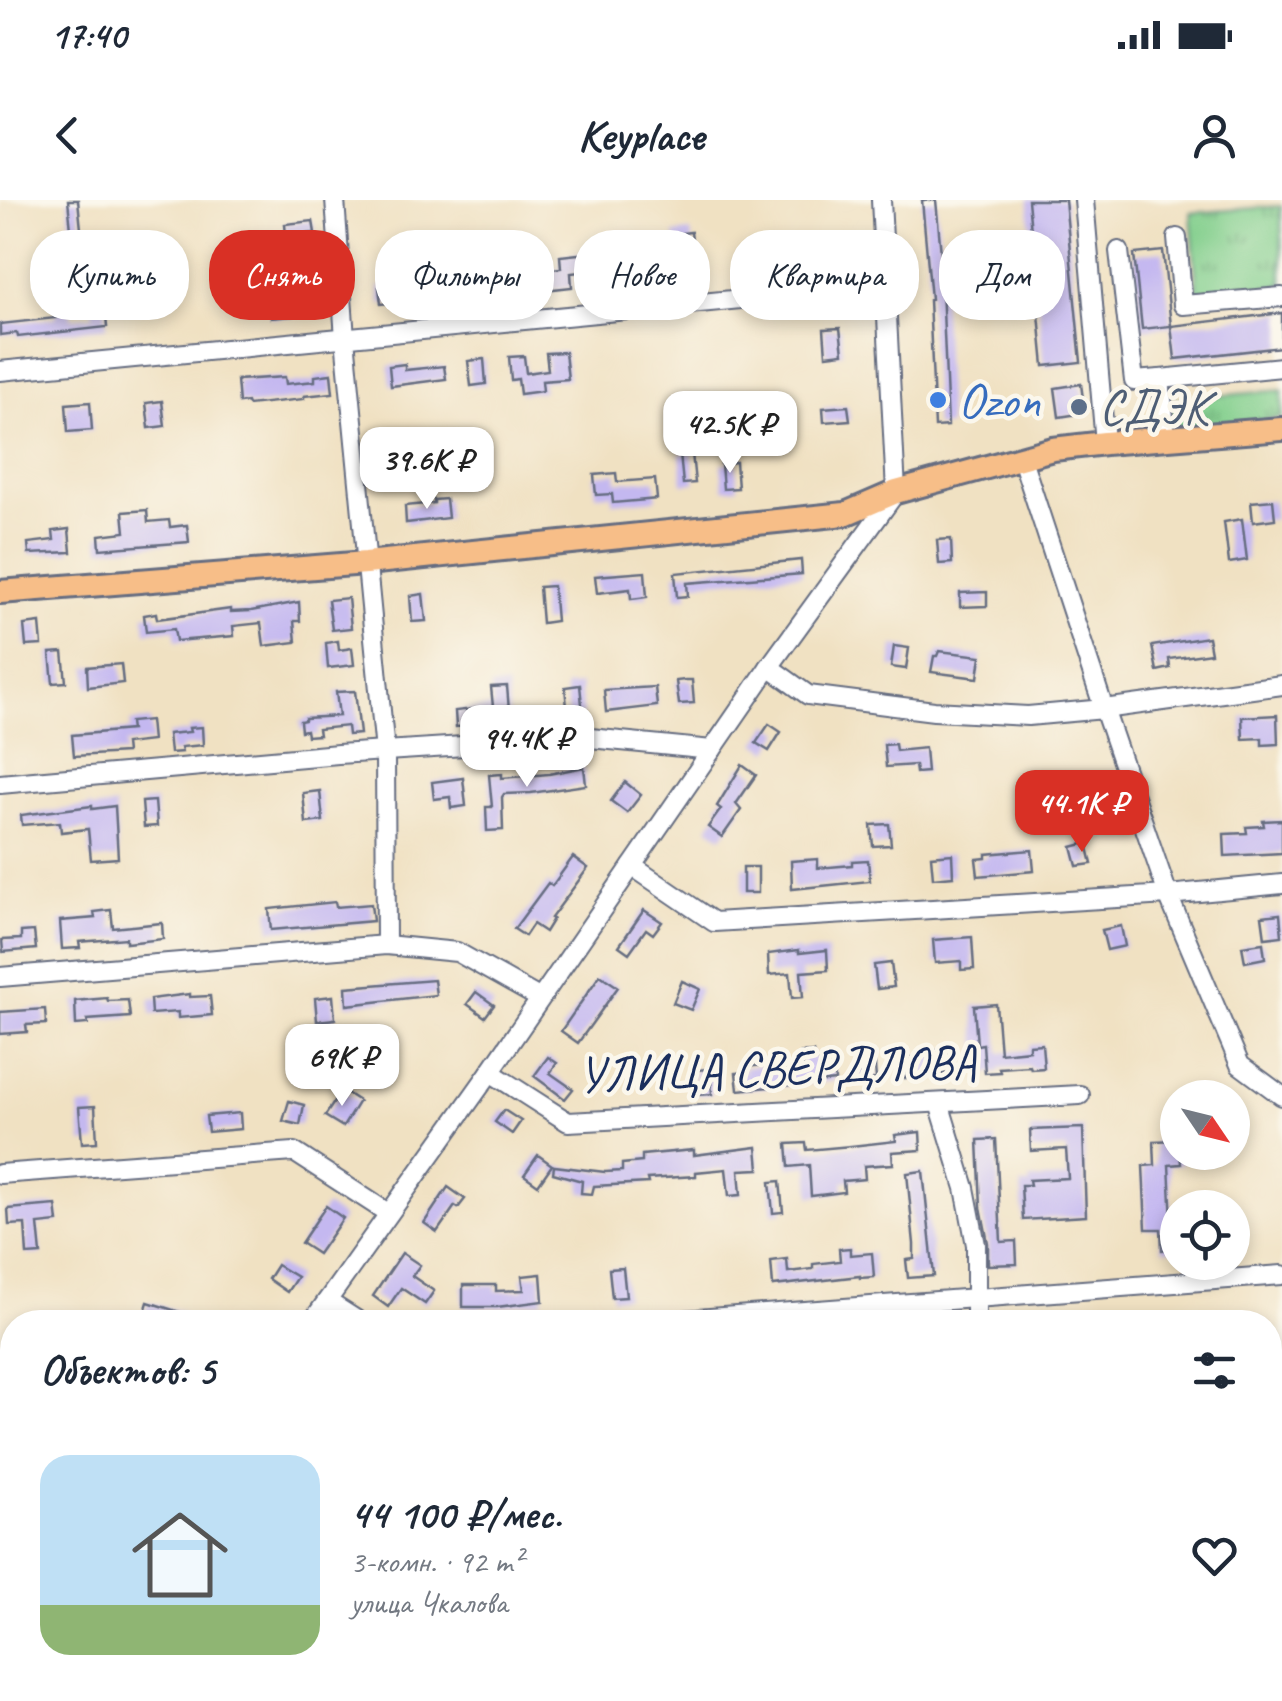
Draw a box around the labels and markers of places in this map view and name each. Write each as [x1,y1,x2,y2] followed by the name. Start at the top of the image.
[958,369,1041,432] place label: Ozon
[1099,376,1217,439] place label: СДЭК
[927,389,949,411] marker: Ozon
[638,391,822,476] pin: 42.5K ₽
[1068,396,1090,418] marker: СДЭК
[335,427,519,512] pin: 39.6K ₽
[435,705,619,790] pin: 94.4K ₽
[990,770,1174,855] pin: 44.1K ₽
[272,1024,412,1109] pin: 69K ₽

